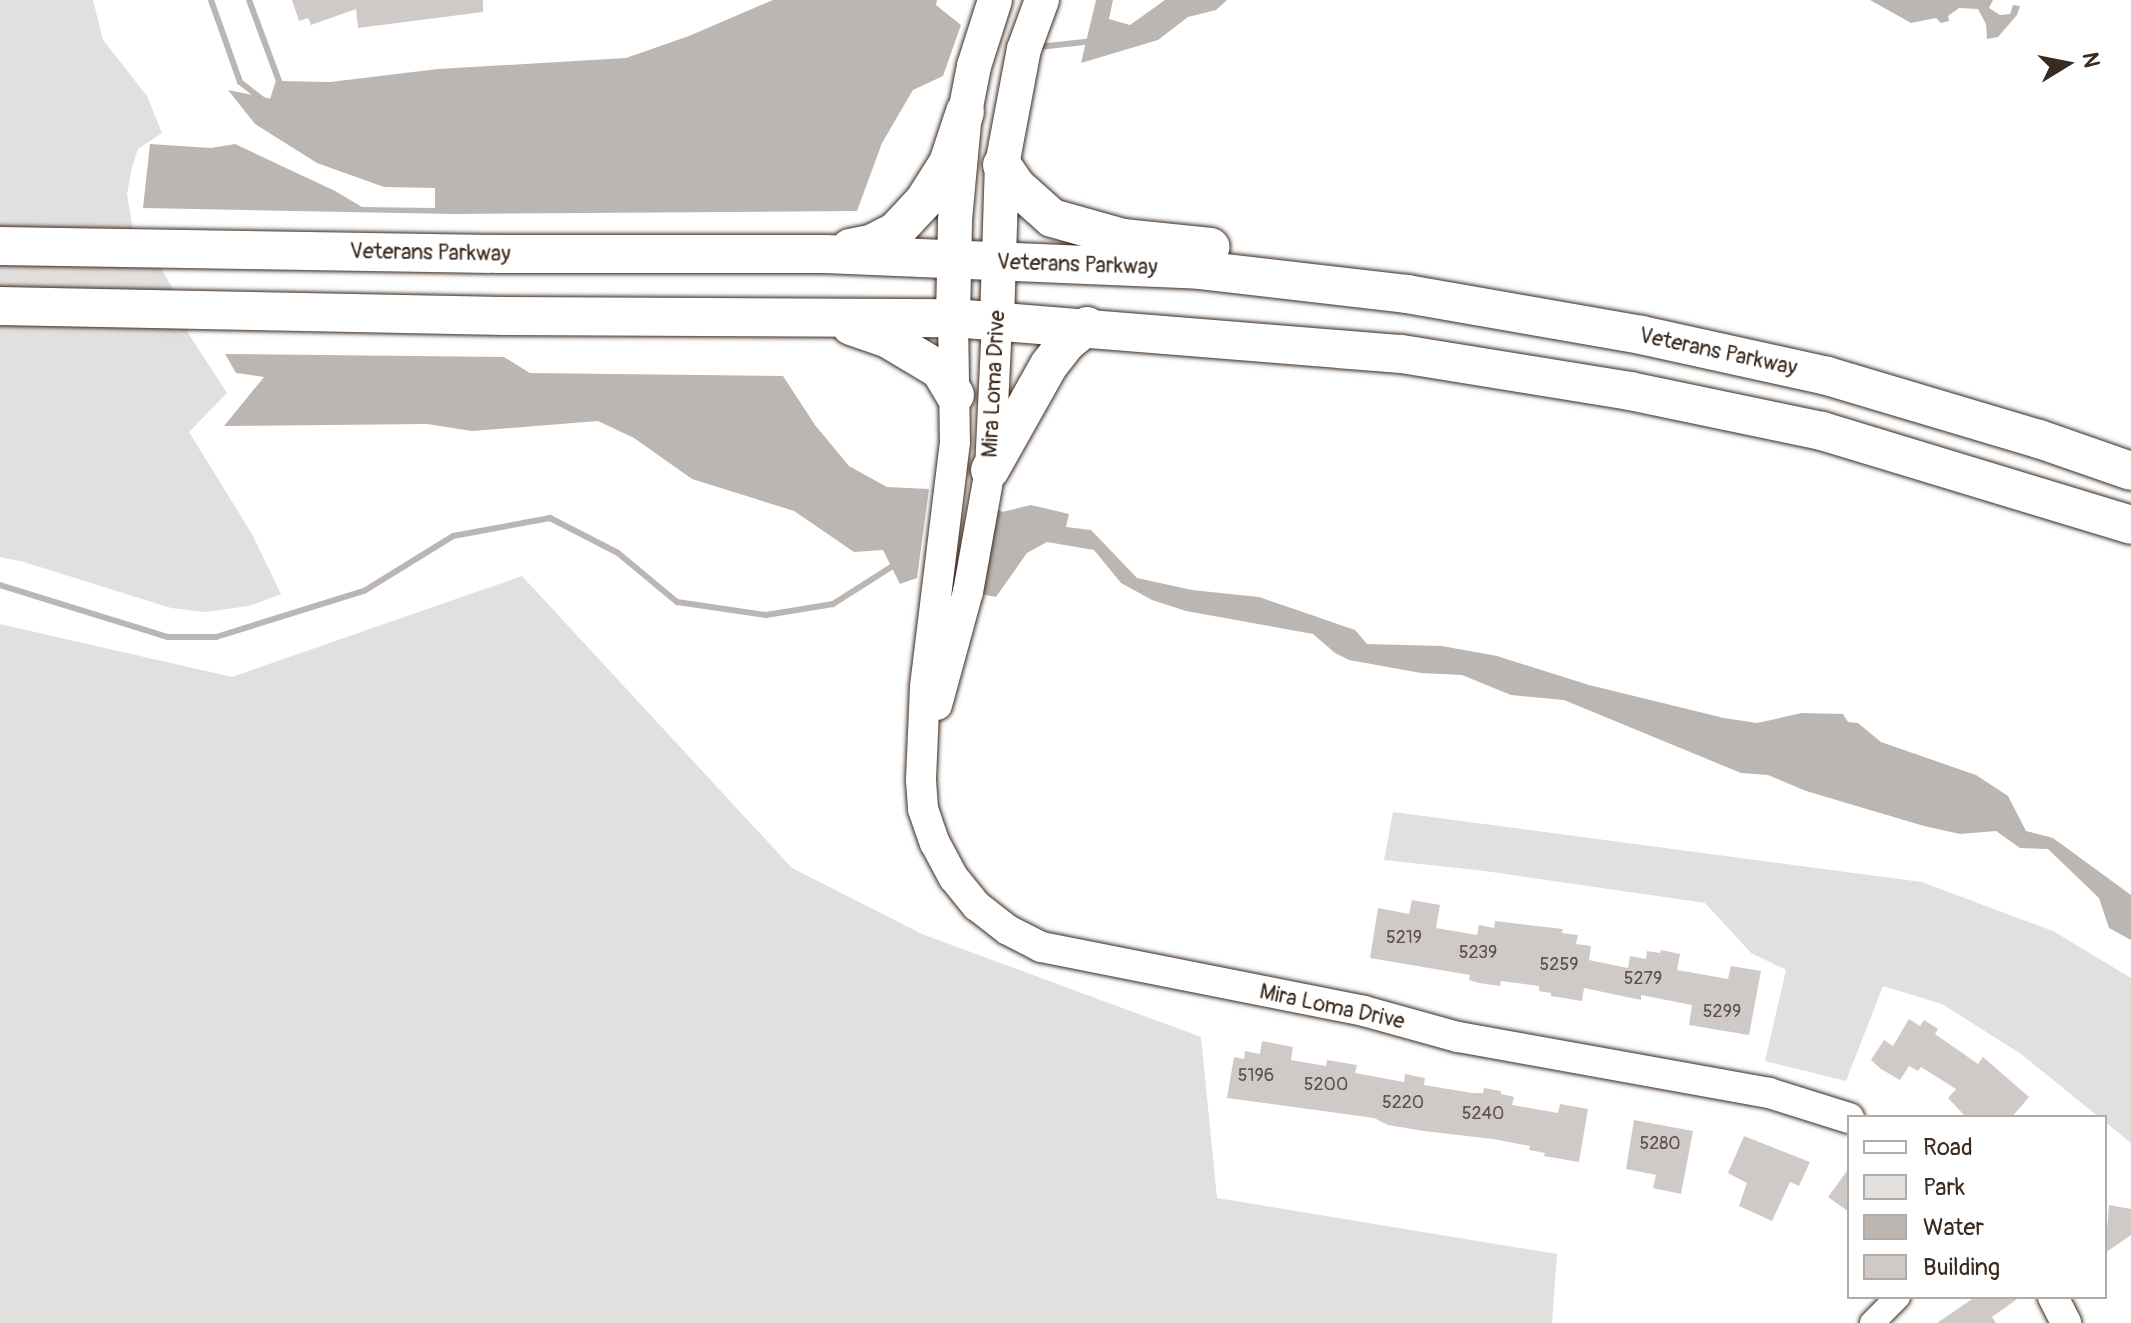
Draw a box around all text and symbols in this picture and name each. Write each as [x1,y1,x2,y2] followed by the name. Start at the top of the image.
[2027,24,2107,104] north arrow
[2076,50,2106,70] text: N
[349,238,511,268] street label: Veterans Parkway
[996,249,1158,281] street label: Veterans Parkway
[977,310,1011,458] street label: Mira Loma Drive
[1637,322,1799,382] street label: Veterans Parkway
[1386,927,1422,949] house number: 5219
[1459,942,1497,964] house number: 5239
[1540,954,1578,976] house number: 5259
[1624,968,1662,990] house number: 5279
[1257,979,1407,1035] street label: Mira Loma Drive
[1703,1001,1741,1023] house number: 5299
[1238,1065,1274,1087] house number: 5196
[1304,1074,1348,1096] house number: 5200
[1382,1092,1424,1114] house number: 5220
[1462,1103,1504,1125] house number: 5240
[1847,1115,2107,1299] legend
[1639,1133,1681,1155] house number: 5280
[1923,1133,1973,1162] text: Road
[1923,1173,1965,1202] text: Park
[1923,1213,1984,1242] text: Water
[1923,1253,2000,1282] text: Building

